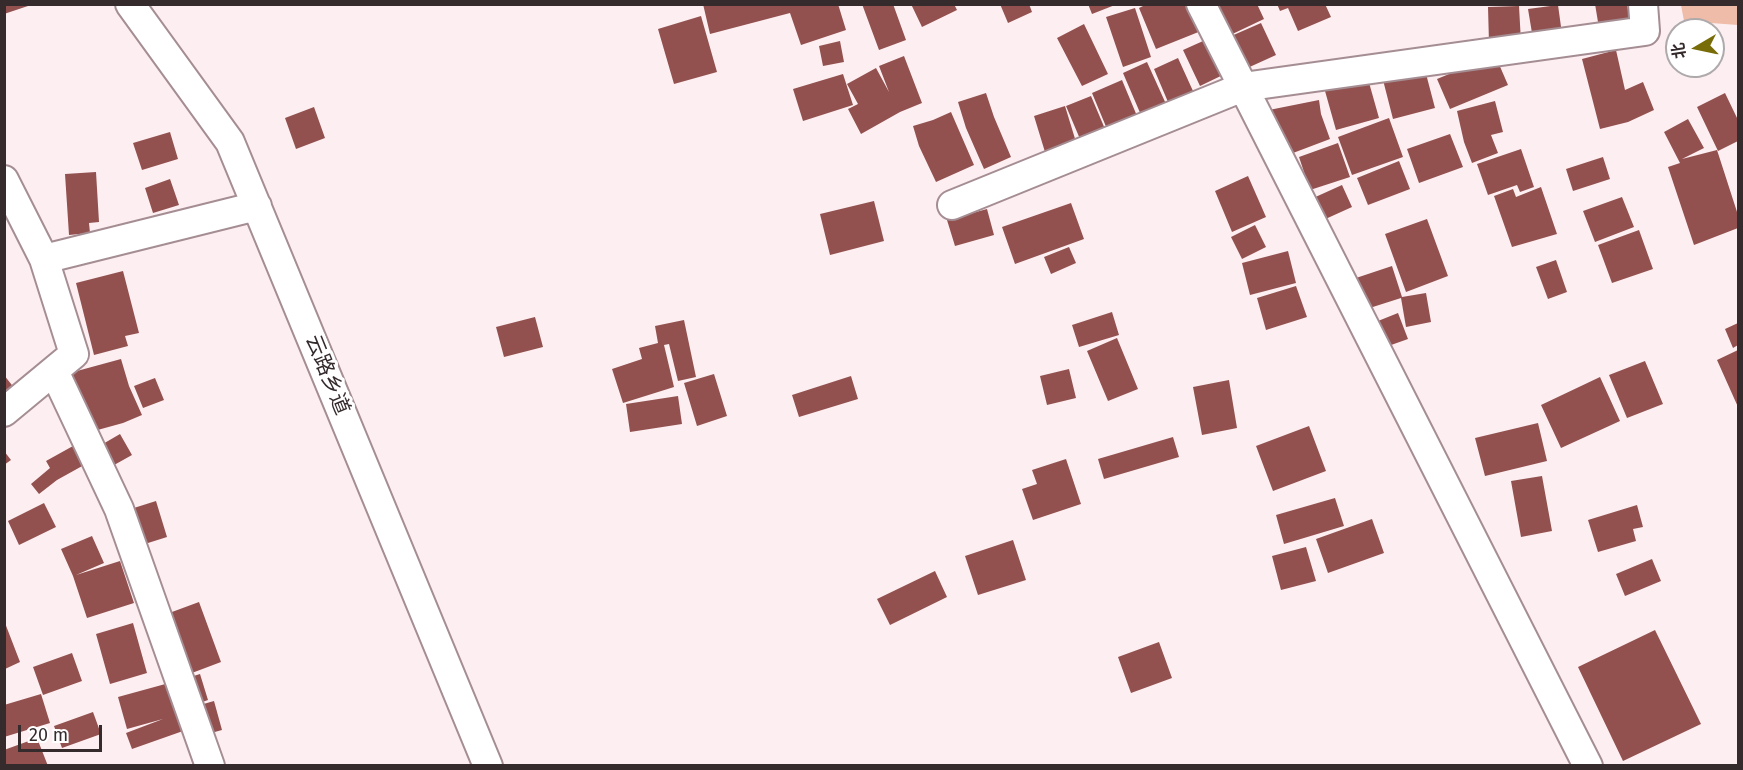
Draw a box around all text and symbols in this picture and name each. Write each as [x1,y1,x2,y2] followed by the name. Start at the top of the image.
[1665,18,1725,78] north arrow
[1668,41,1689,60] text: 北
[300,331,354,419] street label: 云路乡道
[21,713,105,751] scale bar
[29,724,68,746] text: 20 m

